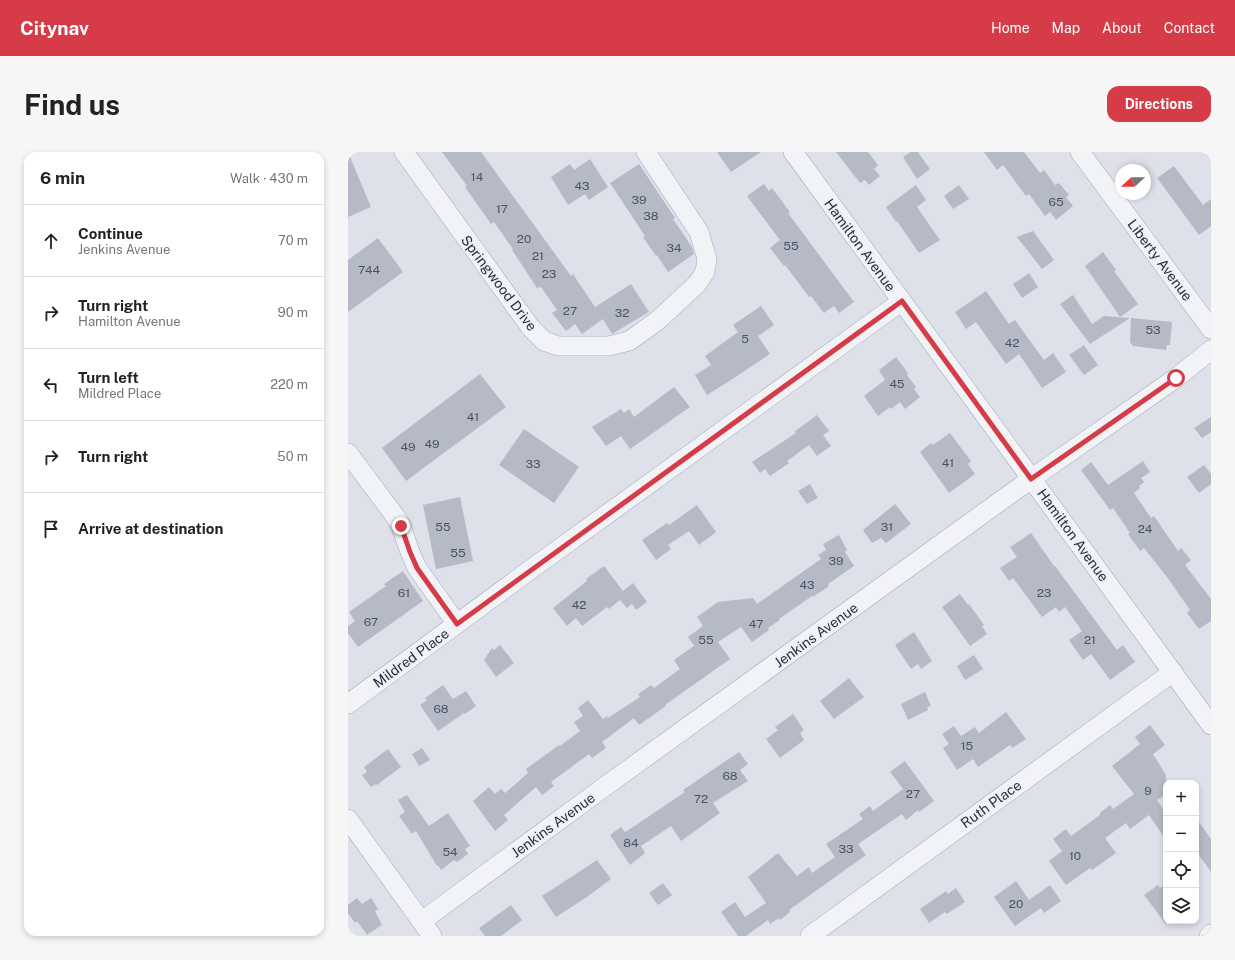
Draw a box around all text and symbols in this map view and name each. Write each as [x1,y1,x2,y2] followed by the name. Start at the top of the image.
[20,17,89,39] text: Citynav
[991,20,1030,36] text: Home
[1052,20,1080,36] text: Map
[1102,20,1142,36] text: About
[1164,20,1215,36] text: Contact
[1107,86,1211,122] button: Directions
[24,88,120,121] text: Find us
[1115,164,1151,200] north arrow
[40,168,85,188] text: 6 min
[471,170,484,184] house number: 14
[230,171,308,186] text: Walk · 430 m
[574,179,590,193] house number: 43
[632,193,646,207] house number: 39
[1048,195,1064,209] house number: 65
[821,196,899,294] street label: Hamilton Avenue
[496,202,508,216] house number: 17
[643,209,659,223] house number: 38
[1124,216,1196,304] street label: Liberty Avenue
[78,225,143,242] text: Continue
[40,230,62,252] icon: ahead
[458,232,540,334] street label: Springwood Drive
[517,232,531,246] house number: 20
[278,233,308,248] text: 70 m
[783,239,799,253] house number: 55
[666,241,682,255] house number: 34
[78,242,170,257] text: Jenkins Avenue
[532,249,544,263] house number: 21
[358,263,380,277] house number: 744
[542,267,556,281] house number: 23
[78,297,148,314] text: Turn right
[40,302,62,324] icon: right
[563,304,577,318] house number: 27
[278,305,308,320] text: 90 m
[615,306,629,320] house number: 32
[78,314,181,329] text: Hamilton Avenue
[1145,323,1161,337] house number: 53
[741,332,749,346] house number: 5
[1005,336,1019,350] house number: 42
[78,369,139,386] text: Turn left
[1167,369,1185,387] route start
[40,374,62,396] icon: left
[270,377,308,392] text: 220 m
[889,377,905,391] house number: 45
[78,386,161,401] text: Mildred Place
[467,410,479,424] house number: 41
[424,437,440,451] house number: 49
[400,440,416,454] house number: 49
[40,446,62,468] icon: right
[78,448,148,465] text: Turn right
[277,449,308,464] text: 50 m
[942,456,954,470] house number: 41
[525,457,541,471] house number: 33
[1034,486,1112,584] street label: Hamilton Avenue
[392,517,410,535] route end
[40,518,62,540] icon: arrive
[78,520,223,537] text: Arrive at destination
[435,520,451,534] house number: 55
[881,520,893,534] house number: 31
[1138,522,1153,536] house number: 24
[450,546,466,560] house number: 55
[829,554,843,568] house number: 39
[799,578,815,592] house number: 43
[398,586,410,600] house number: 61
[1037,586,1051,600] house number: 23
[572,598,586,612] house number: 42
[771,599,861,671] street label: Jenkins Avenue
[364,615,378,629] house number: 67
[749,617,763,631] house number: 47
[370,625,452,691] street label: Mildred Place
[698,633,714,647] house number: 55
[1084,633,1096,647] house number: 21
[433,702,449,716] house number: 68
[961,739,974,753] house number: 15
[722,769,738,783] house number: 68
[958,777,1024,831] street label: Ruth Place
[1163,780,1199,924] map controls
[1163,780,1199,816] button: +
[1144,784,1152,798] house number: 9
[906,787,920,801] house number: 27
[508,789,598,861] street label: Jenkins Avenue
[694,792,708,806] house number: 72
[1163,816,1199,852] button: −
[623,836,639,850] house number: 84
[838,842,854,856] house number: 33
[442,845,458,859] house number: 54
[1069,849,1081,863] house number: 10
[1163,852,1199,888] button: locate
[1163,888,1199,924] button: layers
[1009,897,1023,911] house number: 20

